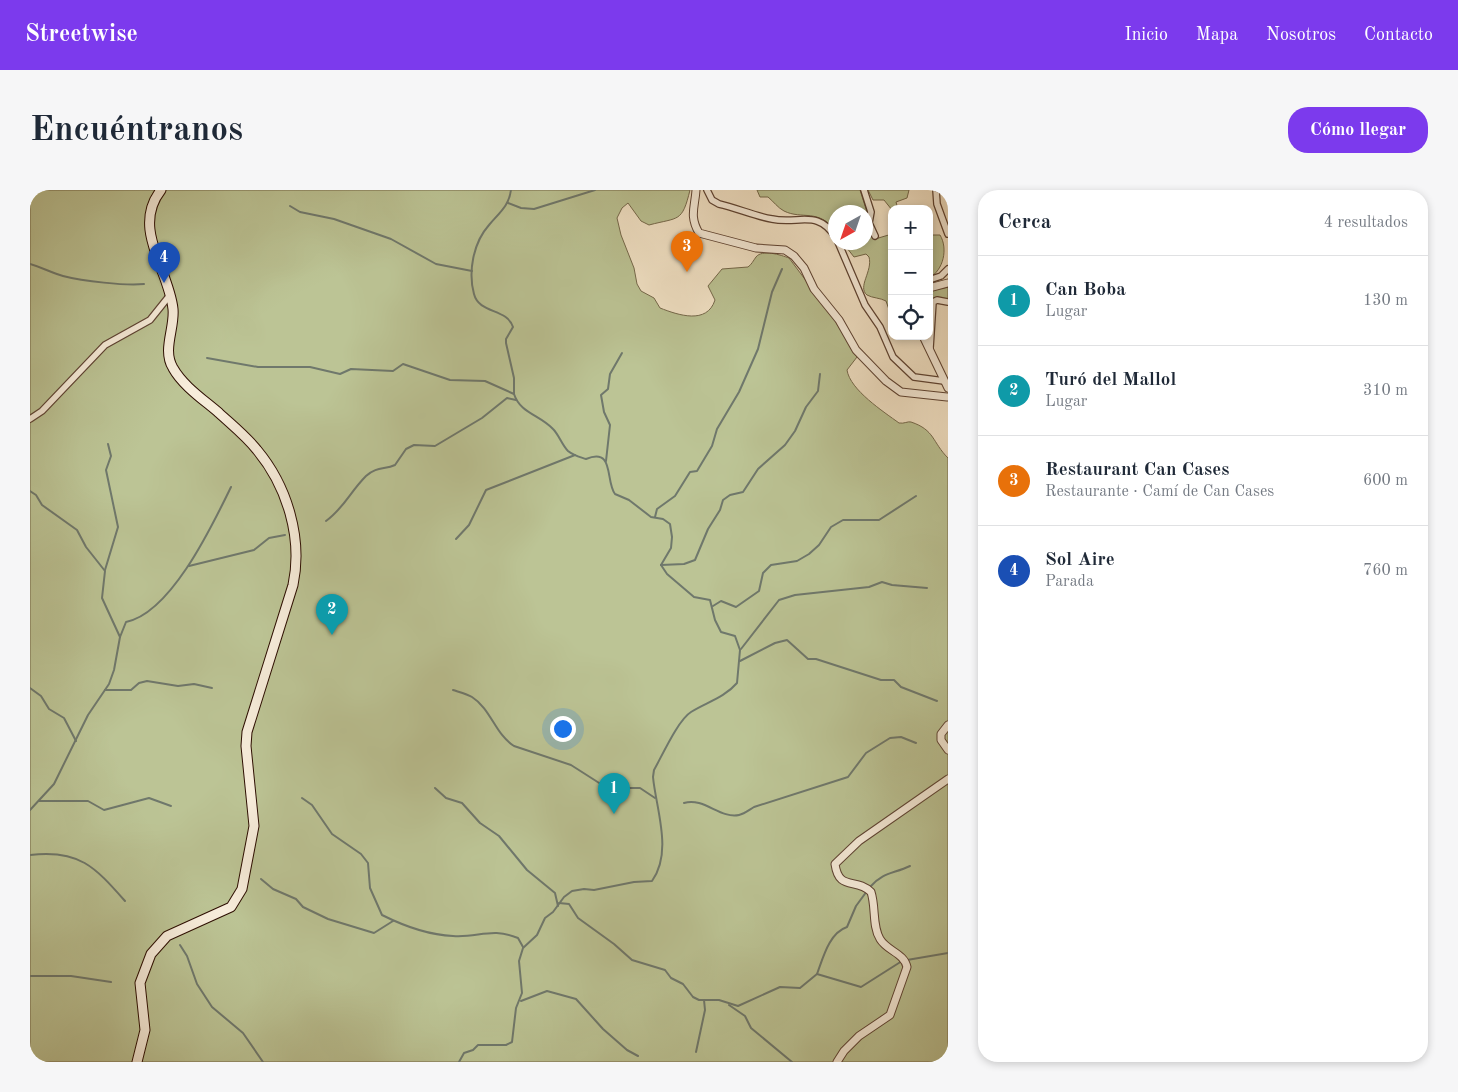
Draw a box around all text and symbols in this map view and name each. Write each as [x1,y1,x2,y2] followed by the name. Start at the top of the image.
[25,23,138,47] text: Streetwise
[1125,26,1168,44] text: Inicio
[1196,26,1238,44] text: Mapa
[1266,26,1336,44] text: Nosotros
[1364,26,1433,44] text: Contacto
[1288,107,1428,153] button: Cómo llegar
[30,113,243,148] text: Encuéntranos
[828,205,873,250] north arrow
[888,205,933,340] map controls
[888,205,933,250] button: +
[998,212,1051,233] text: Cerca
[1324,215,1408,231] text: 4 resultados
[671,231,703,272] pin: 3
[148,242,180,283] pin: 4
[888,250,933,295] button: −
[1045,281,1126,300] text: Can Boba
[1009,293,1019,309] text: 1
[1363,293,1408,309] text: 130 m
[888,295,933,340] button: locate
[1045,304,1087,320] text: Lugar
[1045,371,1176,390] text: Turó del Mallol
[1009,383,1019,399] text: 2
[1363,383,1408,399] text: 310 m
[1045,394,1087,410] text: Lugar
[1045,461,1229,480] text: Restaurant Can Cases
[1009,473,1019,489] text: 3
[1363,473,1408,489] text: 600 m
[1045,484,1274,500] text: Restaurante · Camí de Can Cases
[1045,551,1115,570] text: Sol Aire
[1009,563,1019,579] text: 4
[1363,563,1408,579] text: 760 m
[1045,574,1094,590] text: Parada
[316,594,348,635] pin: 2
[550,716,576,742] your location
[598,773,630,814] pin: 1

